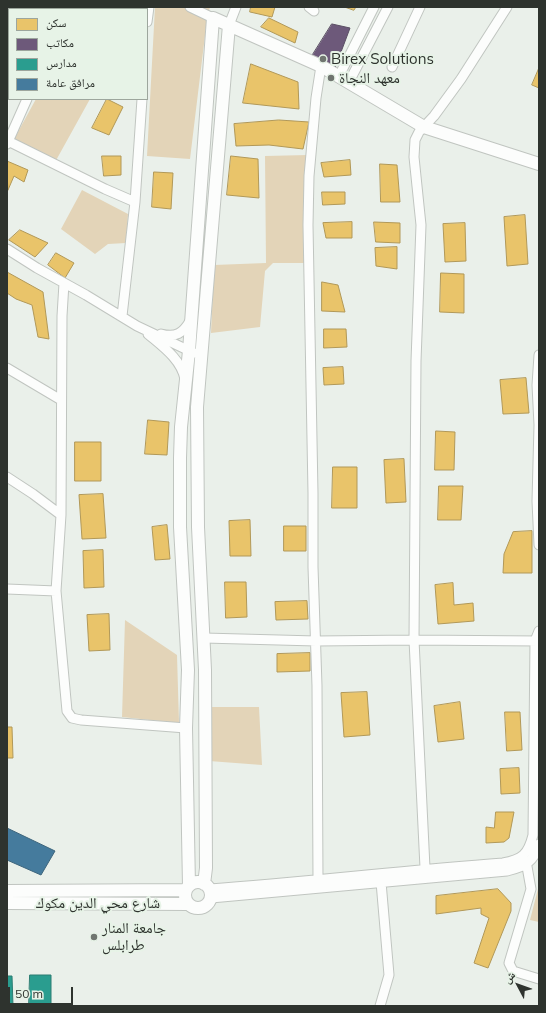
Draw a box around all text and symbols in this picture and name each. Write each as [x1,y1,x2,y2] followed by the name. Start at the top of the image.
[8,8,148,100] legend
[46,15,66,30] text: سكن
[46,35,74,50] text: مكاتب
[331,50,434,68] place label: Birex Solutions
[318,54,328,64] marker: Birex Solutions
[46,55,77,70] text: مدارس
[339,69,400,87] place label: معهد النجاة
[326,73,336,83] marker: معهد النجاة
[46,75,95,90] text: مرافق عامة
[36,894,160,912] street label: شارع محي الدين مكوك
[102,919,166,954] place label: جامعة المنار طرابلس
[89,932,99,942] marker: جامعة المنار طرابلس
[498,965,538,1005] north arrow
[500,968,518,986] text: ش
[10,979,75,1005] scale bar
[15,986,43,1001] text: 50 m

